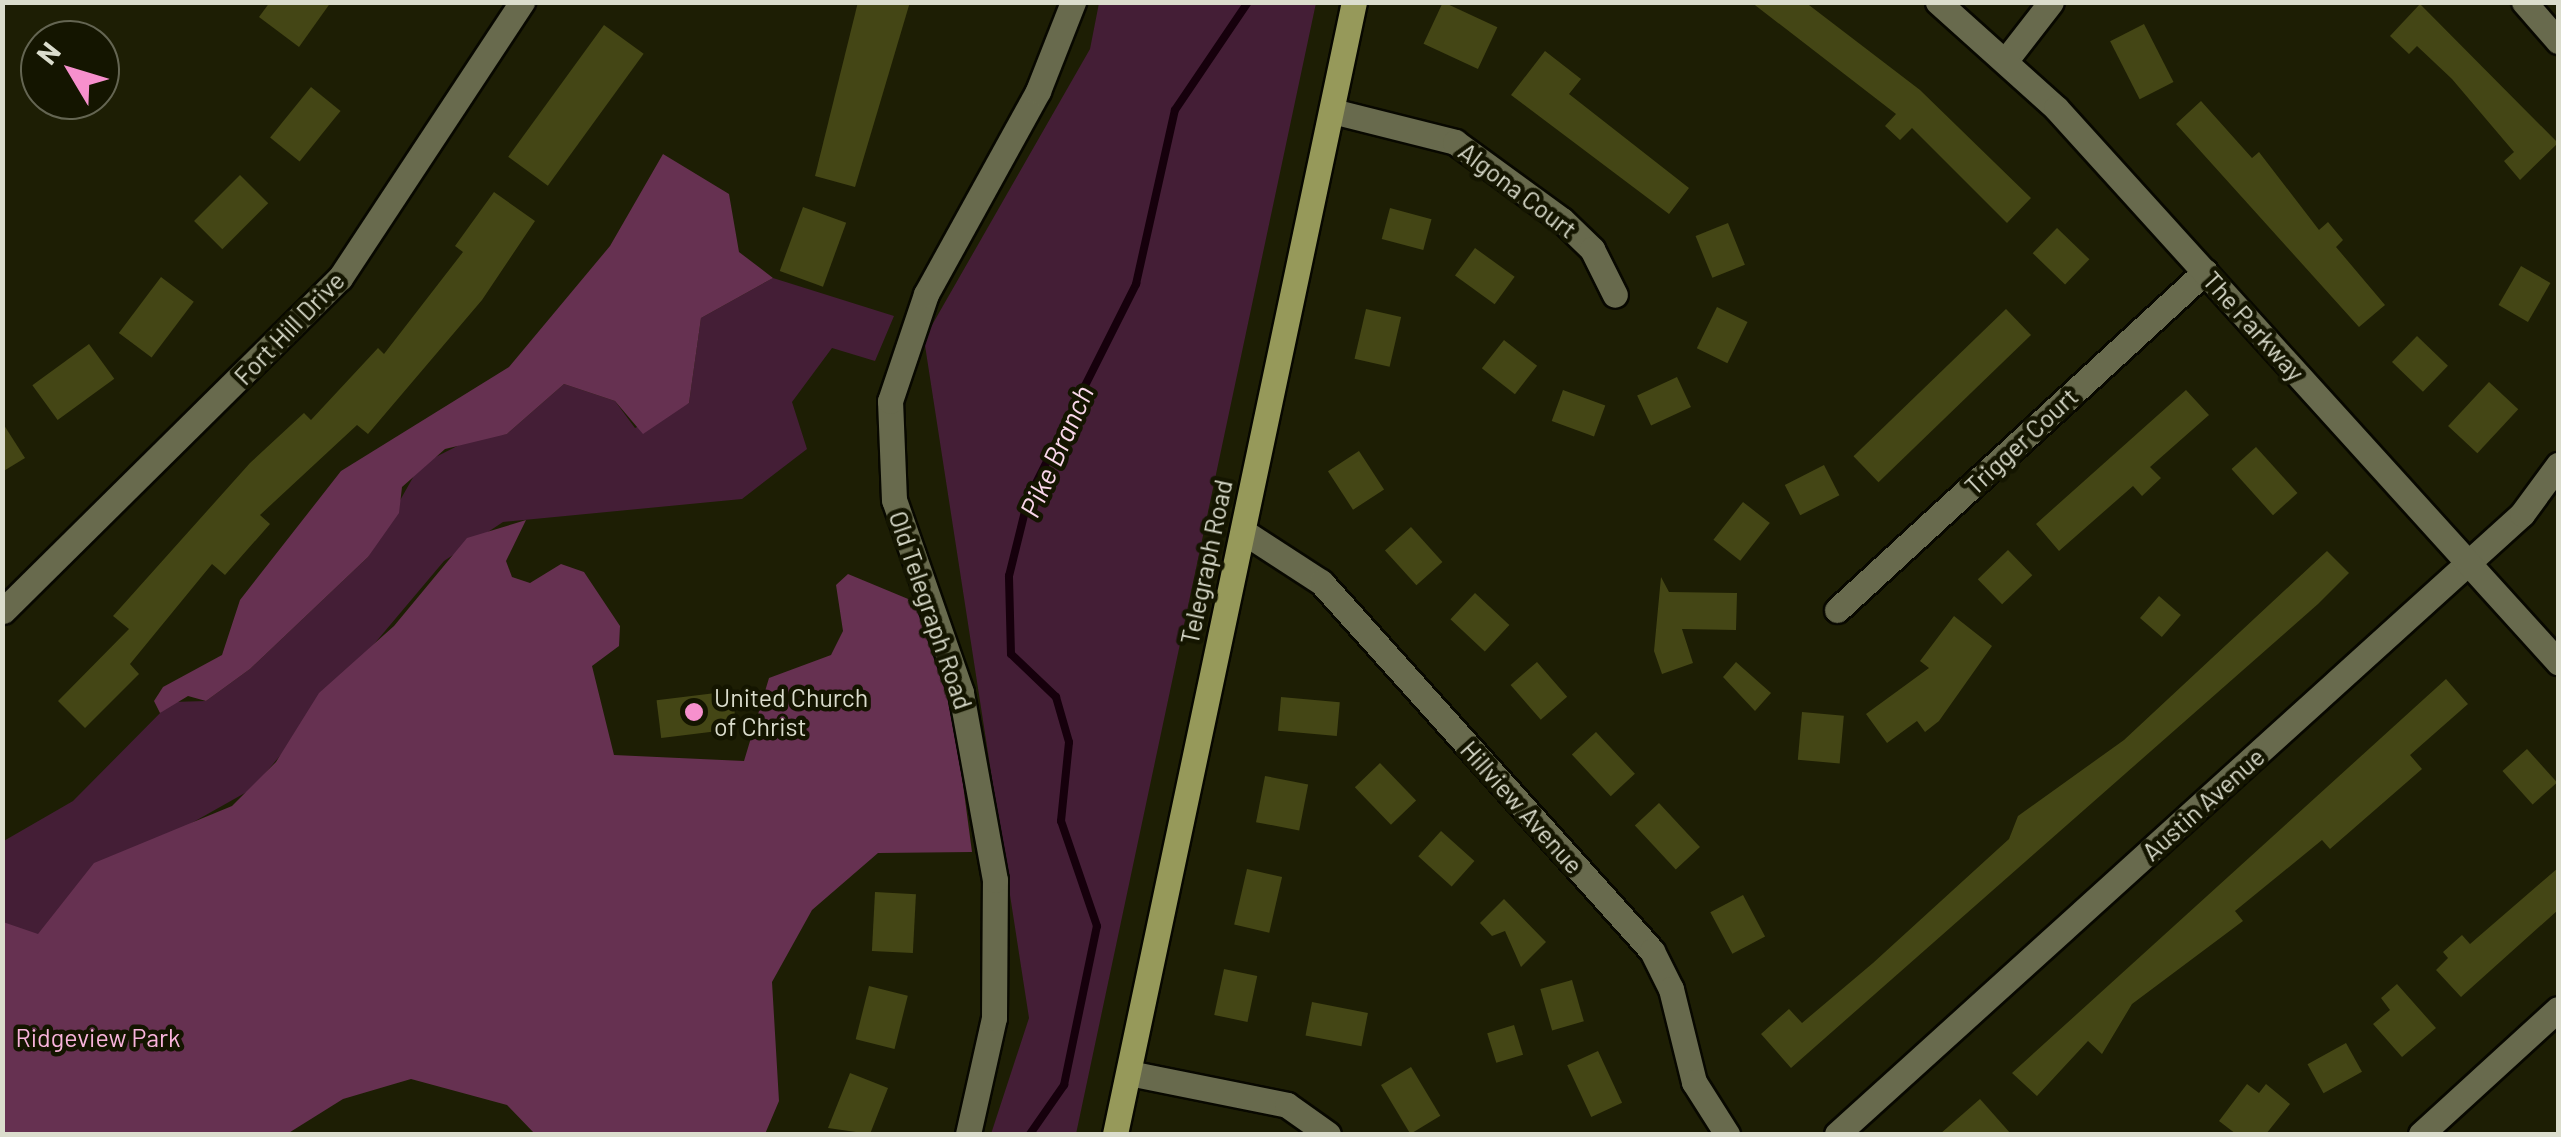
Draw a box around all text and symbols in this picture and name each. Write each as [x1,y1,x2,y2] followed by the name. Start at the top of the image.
[20,20,120,120] north arrow
[29,35,67,71] text: N
[1453,136,1583,244] street label: Algona Court
[228,265,350,391] street label: Fort Hill Drive
[2197,265,2311,387] street label: The Parkway
[1012,380,1100,522] water label: Pike Branch
[1958,381,2084,501] street label: Trigger Court
[1174,477,1238,647] street label: Telegraph Road
[883,507,979,713] street label: Old Telegraph Road
[714,683,868,742] place label: United Church of Christ
[683,701,705,723] marker: United Church of Christ
[1455,735,1589,879] street label: Hillview Avenue
[2136,741,2270,867] street label: Austin Avenue
[15,1022,181,1052] park label: Ridgeview Park

